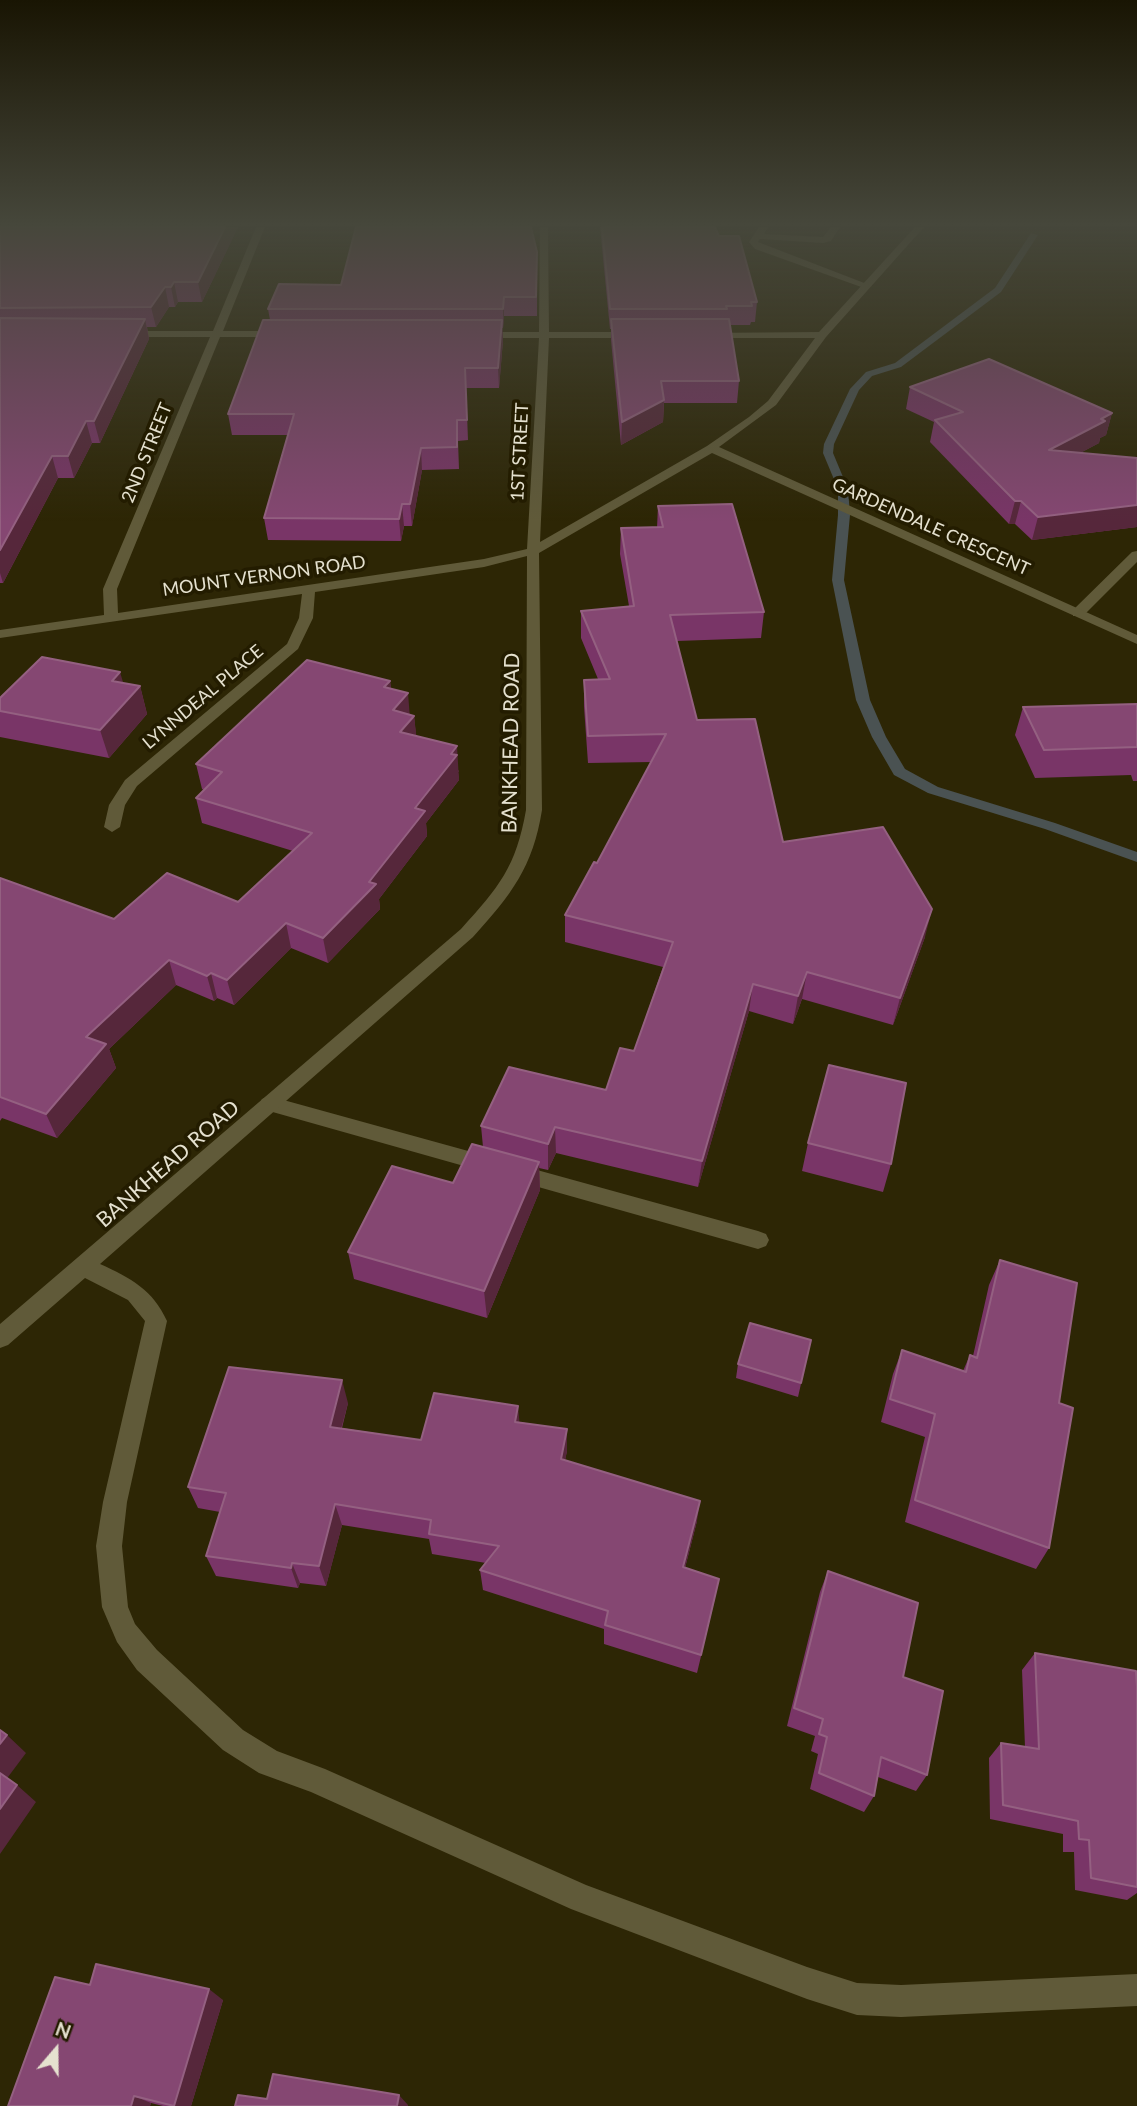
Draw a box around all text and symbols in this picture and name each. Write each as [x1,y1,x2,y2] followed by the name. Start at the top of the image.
[117,400,177,506] street label: 2ND STREET
[507,402,533,502] street label: 1ST STREET
[829,474,1033,580] street label: GARDENDALE CRESCENT
[161,551,367,601] street label: MOUNT VERNON ROAD
[138,640,268,754] street label: LYNNDEAL PLACE
[497,652,525,834] street label: BANKHEAD ROAD
[91,1095,245,1233] street label: BANKHEAD ROAD
[21,2015,91,2085] north arrow
[53,2016,74,2043] text: N

